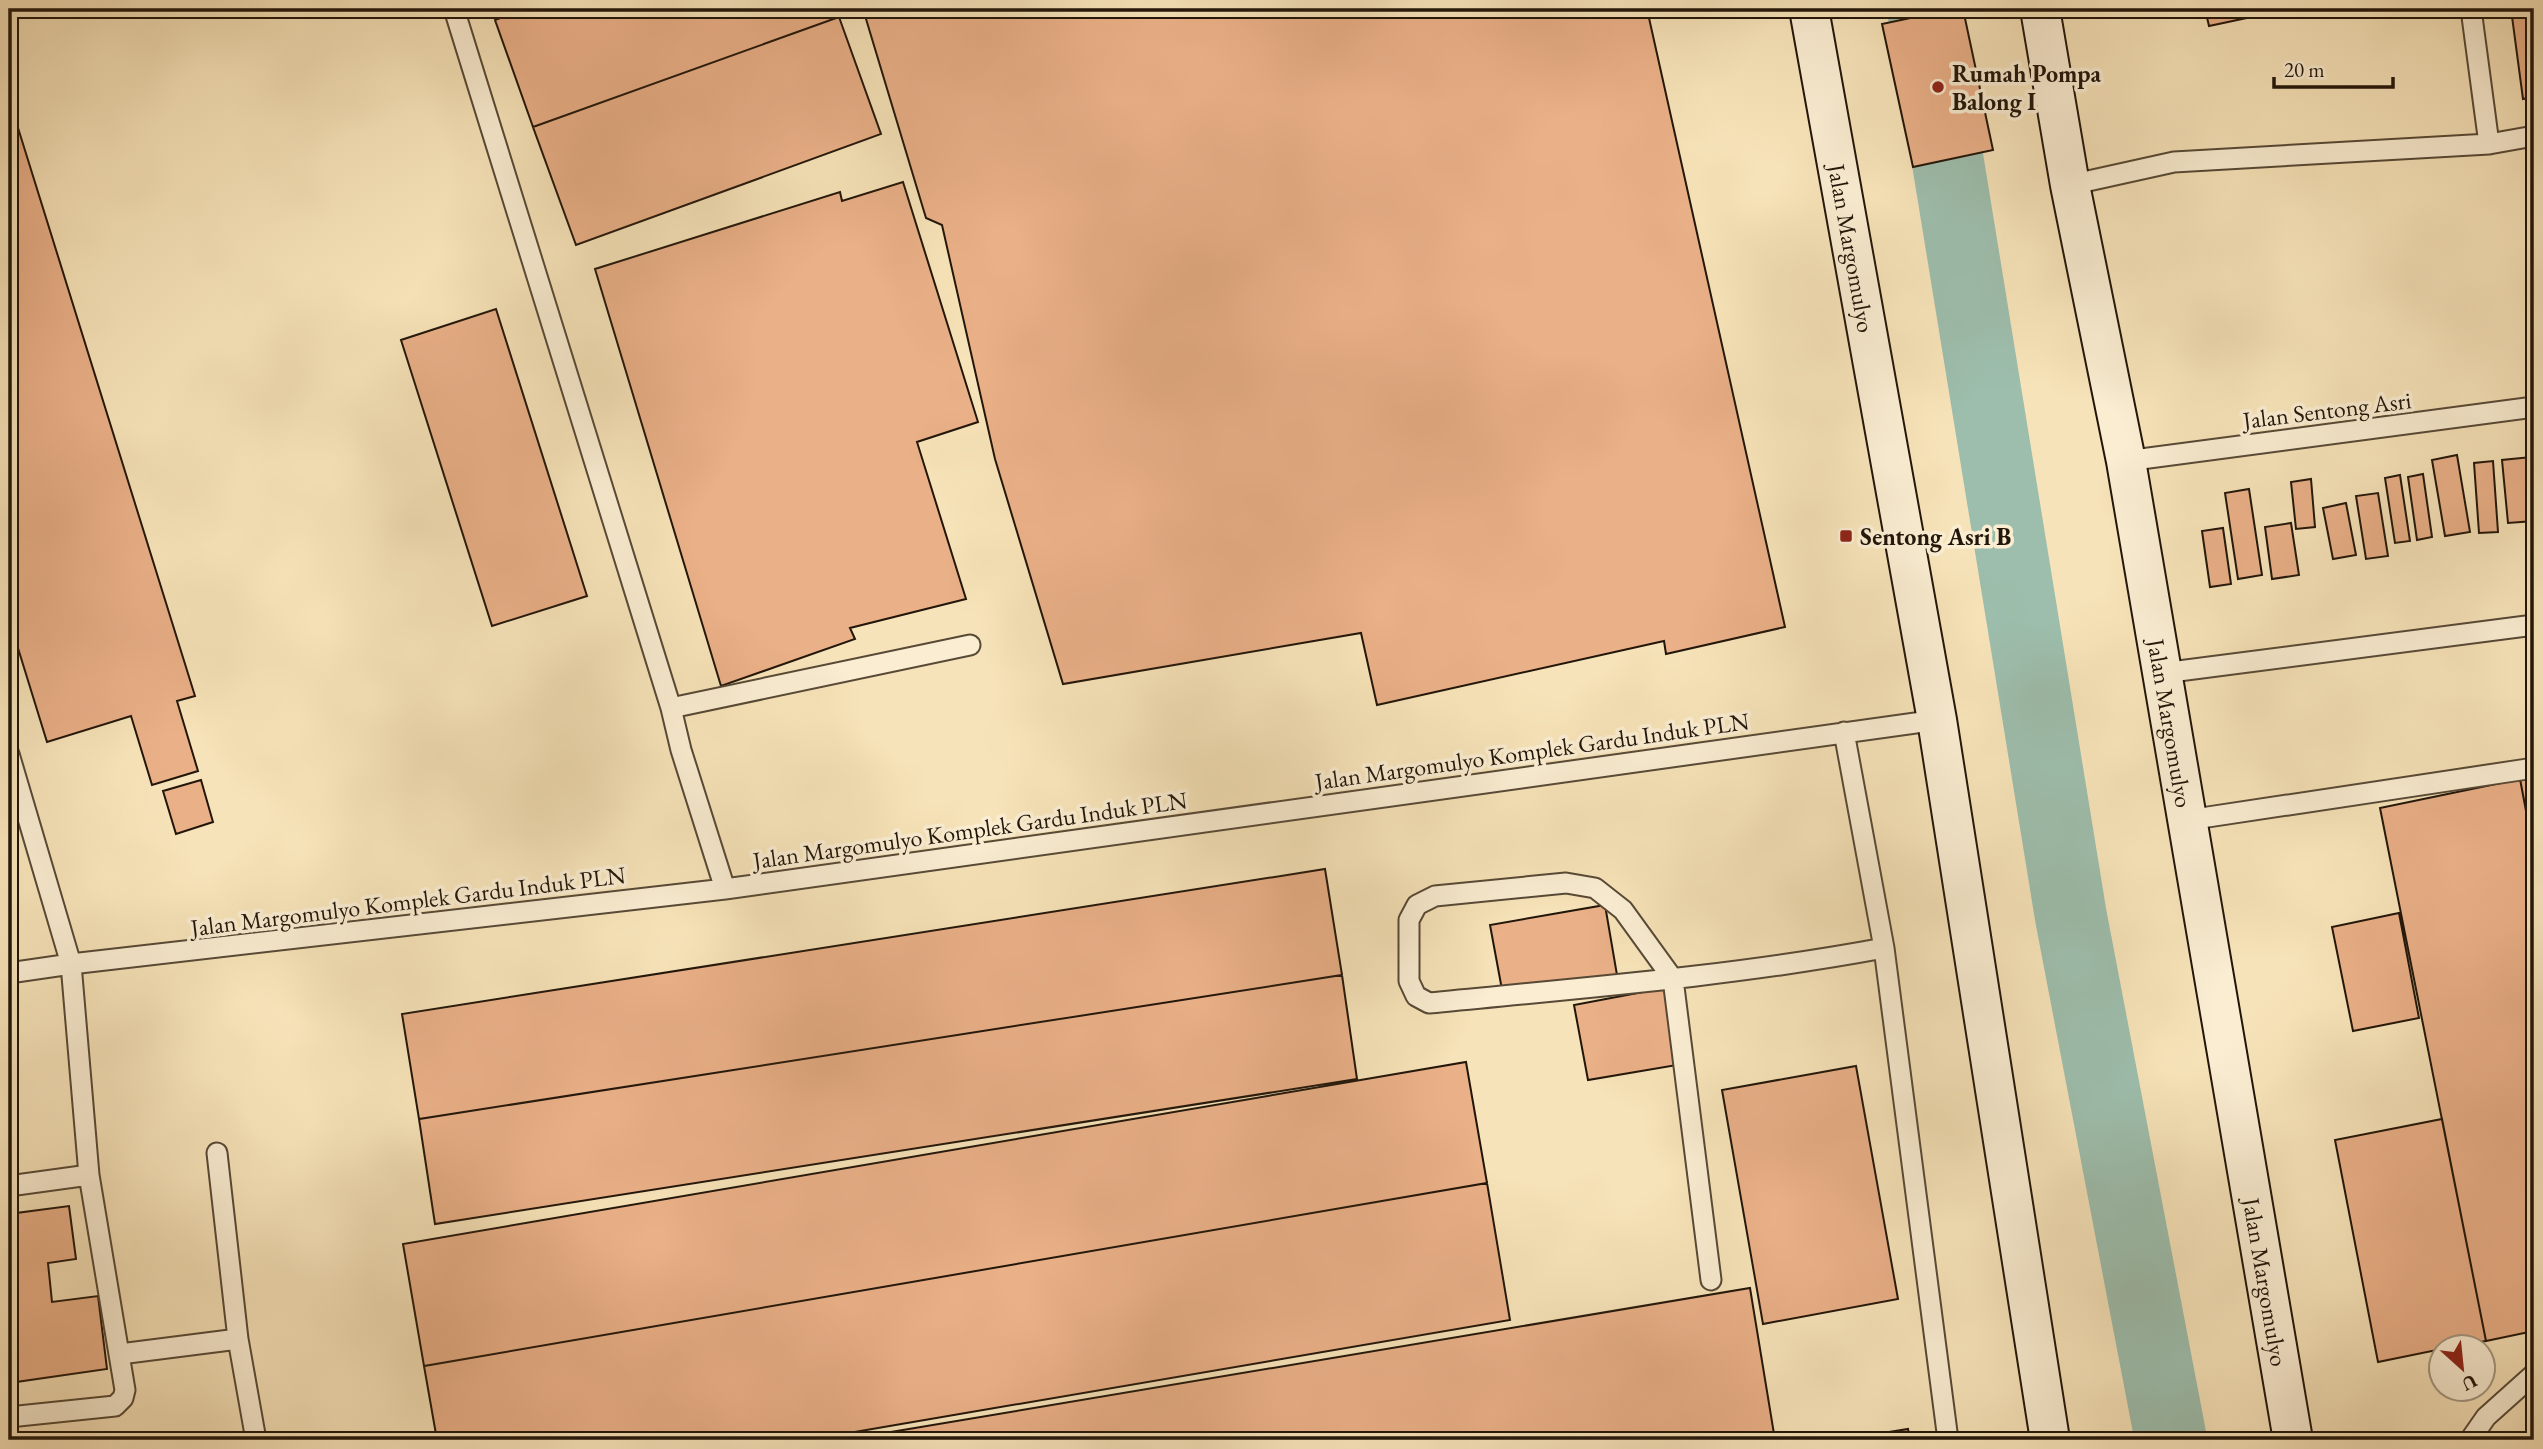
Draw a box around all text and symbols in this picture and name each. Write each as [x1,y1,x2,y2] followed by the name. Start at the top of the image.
[2274,46,2392,90] scale bar
[2284,56,2325,83] text: 20 m
[1952,58,2101,118] place label: Rumah Pompa Balong I
[1930,79,1946,95] marker: Rumah Pompa Balong I
[1821,159,1882,335] street label: Jalan Margomulyo
[2239,384,2413,436] street label: Jalan Sentong Asri
[1860,521,2011,553] place label: Sentong Asri B
[1838,528,1854,544] marker: Sentong Asri B
[2141,634,2200,810] street label: Jalan Margomulyo
[1311,705,1751,797] street label: Jalan Margomulyo Komplek Gardu Induk PLN
[749,784,1189,876] street label: Jalan Margomulyo Komplek Gardu Induk PLN
[187,859,627,943] street label: Jalan Margomulyo Komplek Gardu Induk PLN
[2236,1193,2296,1369] street label: Jalan Margomulyo
[2428,1334,2498,1404] north arrow
[2458,1368,2481,1397] text: U

